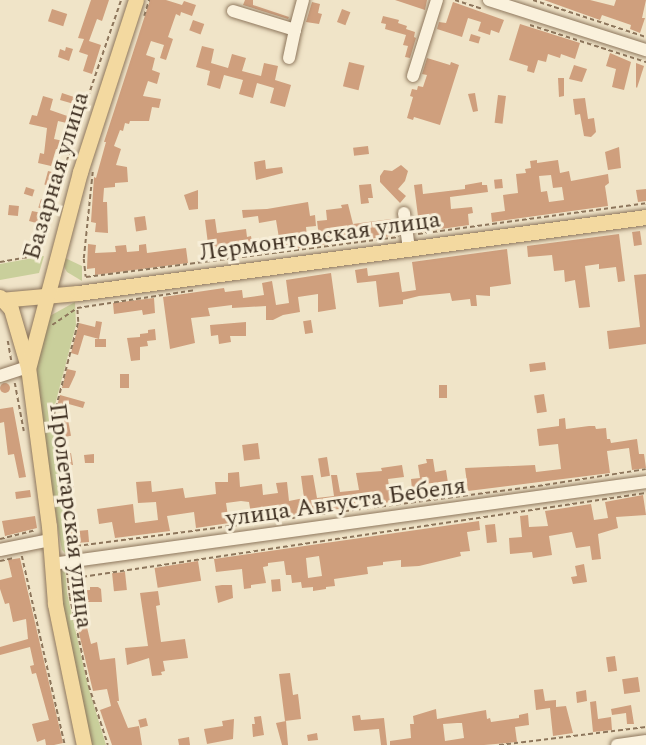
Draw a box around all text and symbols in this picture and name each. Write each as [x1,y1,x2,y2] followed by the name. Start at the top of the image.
[18,88,96,264] street label: Базарная улица
[198,206,442,268] street label: Лермонтовская улица
[42,402,98,630] street label: Пролетарская улица
[224,472,468,534] street label: улица Августа Бебеля

